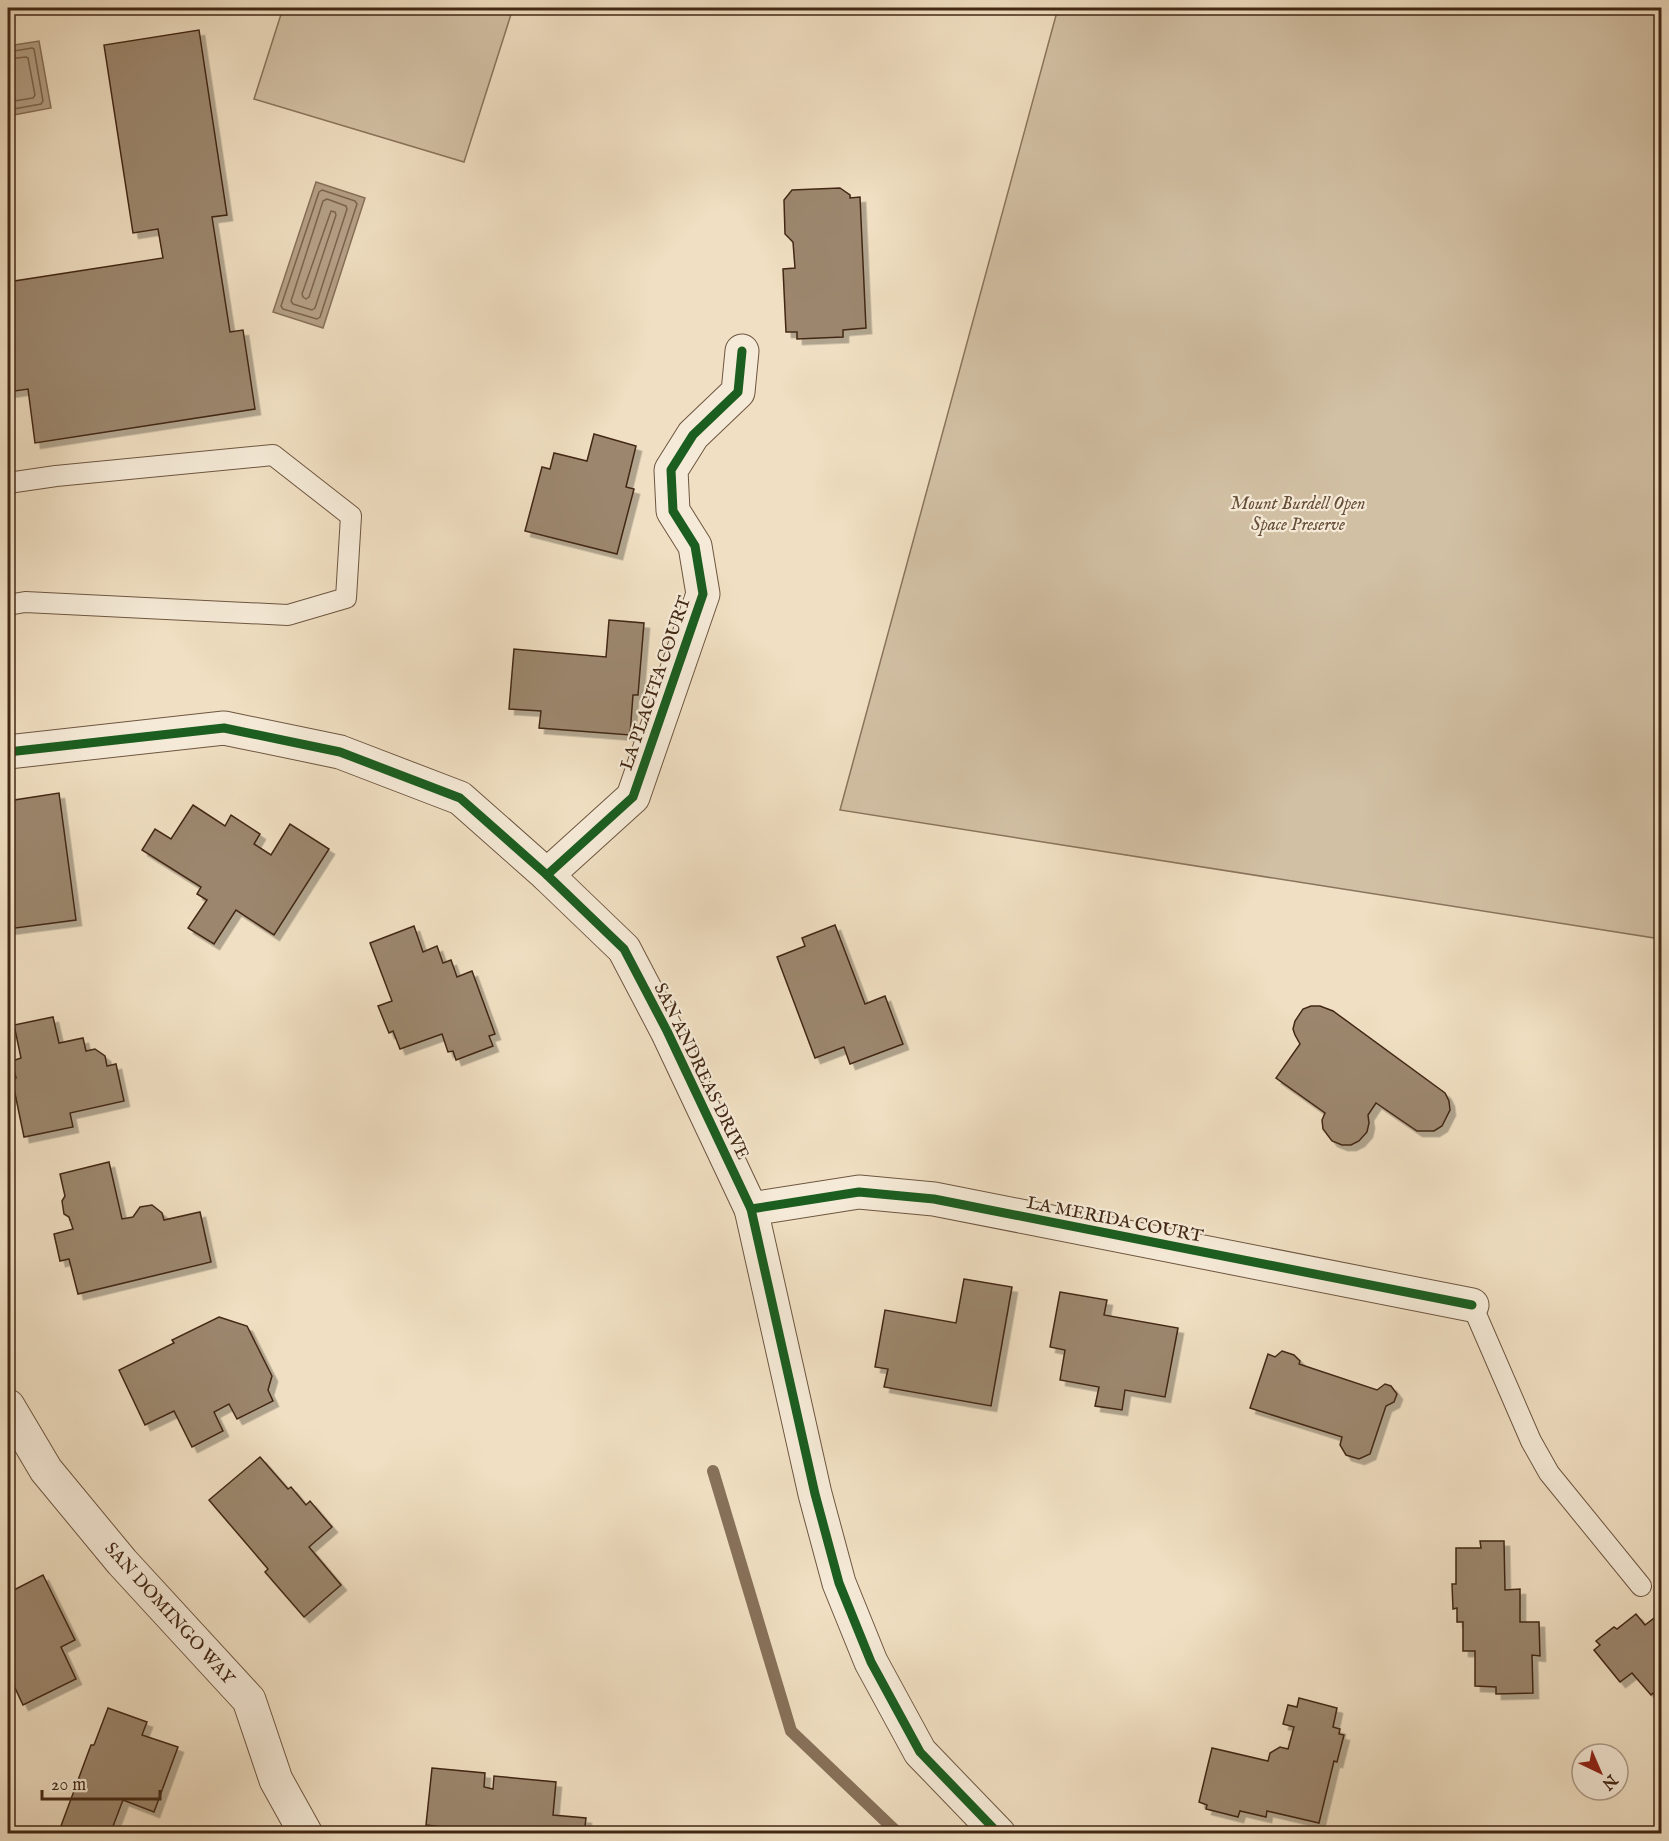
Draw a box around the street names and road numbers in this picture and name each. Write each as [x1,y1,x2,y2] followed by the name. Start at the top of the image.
[616,593,697,774] street label: LA PLACITA COURT
[648,979,754,1164] street label: SAN ANDREAS DRIVE
[1025,1192,1205,1249] street label: LA MERIDA COURT
[99,1538,239,1691] street label: SAN DOMINGO WAY

